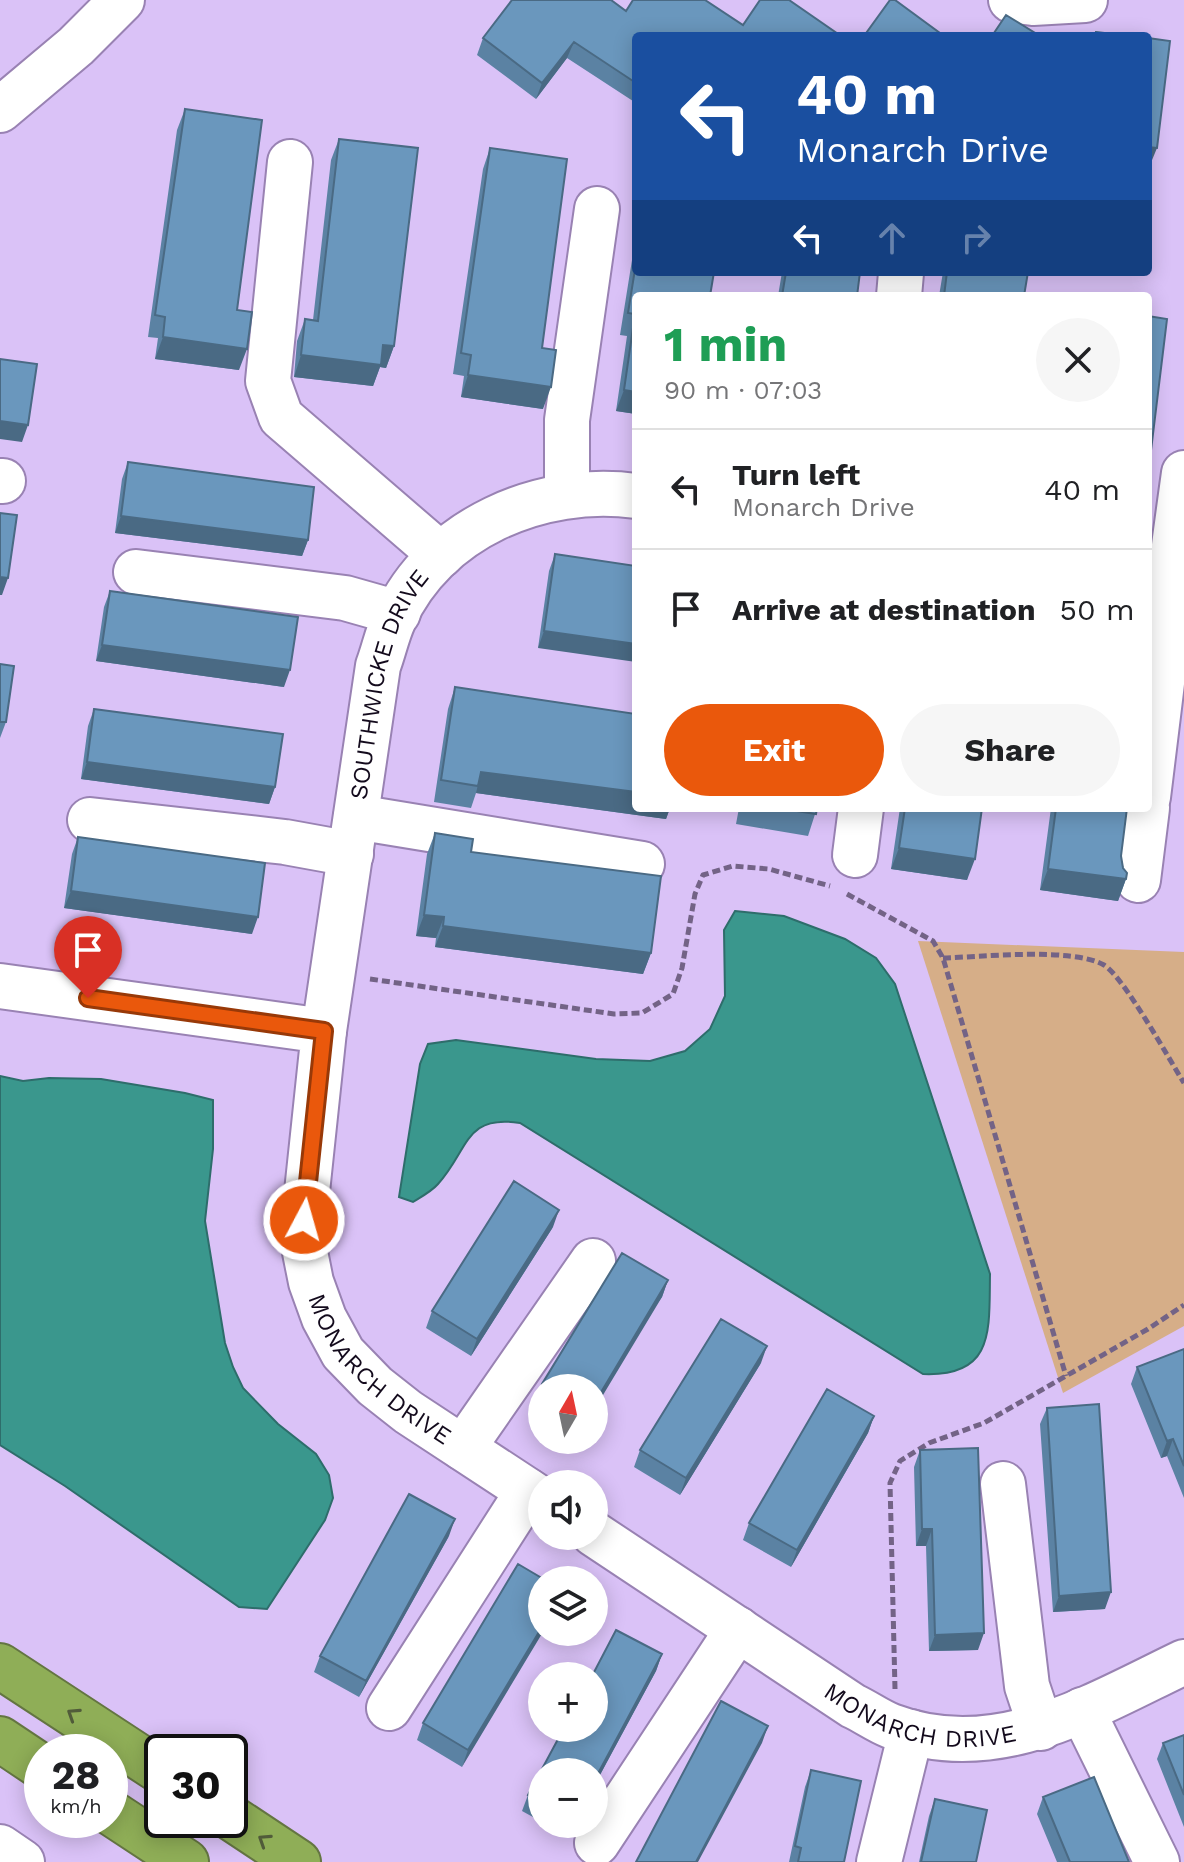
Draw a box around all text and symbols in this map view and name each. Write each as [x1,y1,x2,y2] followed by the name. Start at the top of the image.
[796,62,937,128] text: 40 m
[664,64,768,168] icon: left
[796,129,1049,171] text: Monarch Drive
[786,216,830,260] icon: left
[870,216,914,260] icon: ahead
[954,216,998,260] icon: right
[664,316,787,373] text: 1 min
[1036,318,1120,402] button: close
[664,375,822,405] text: 90 m · 07:03
[732,457,860,492] text: Turn left
[664,467,708,511] icon: left
[1044,472,1120,507] text: 40 m
[732,492,915,522] text: Monarch Drive
[344,564,434,801] street label: SOUTHWICKE DRIVE
[664,587,708,631] icon: arrive
[732,592,1036,627] text: Arrive at destination
[1060,592,1135,627] text: 50 m
[664,704,884,796] button: Exit
[900,704,1120,796] button: Share
[54,916,122,998] pin
[66,928,110,972] icon: arrive
[262,1178,346,1262] position arrow
[302,1290,456,1450] street label: MONARCH DRIVE
[528,1374,608,1454] north arrow
[528,1374,608,1838] map controls
[528,1470,608,1550] button: sound
[528,1566,608,1646] button: layers
[528,1662,608,1742] button: +
[819,1677,1018,1753] street label: MONARCH DRIVE
[68,1709,82,1724] one-way arrow
[144,1734,248,1838] speed limit sign: 30
[52,1752,100,1799] text: 28
[528,1758,608,1838] button: −
[50,1794,102,1818] text: km/h
[258,1834,273,1849] one-way arrow

